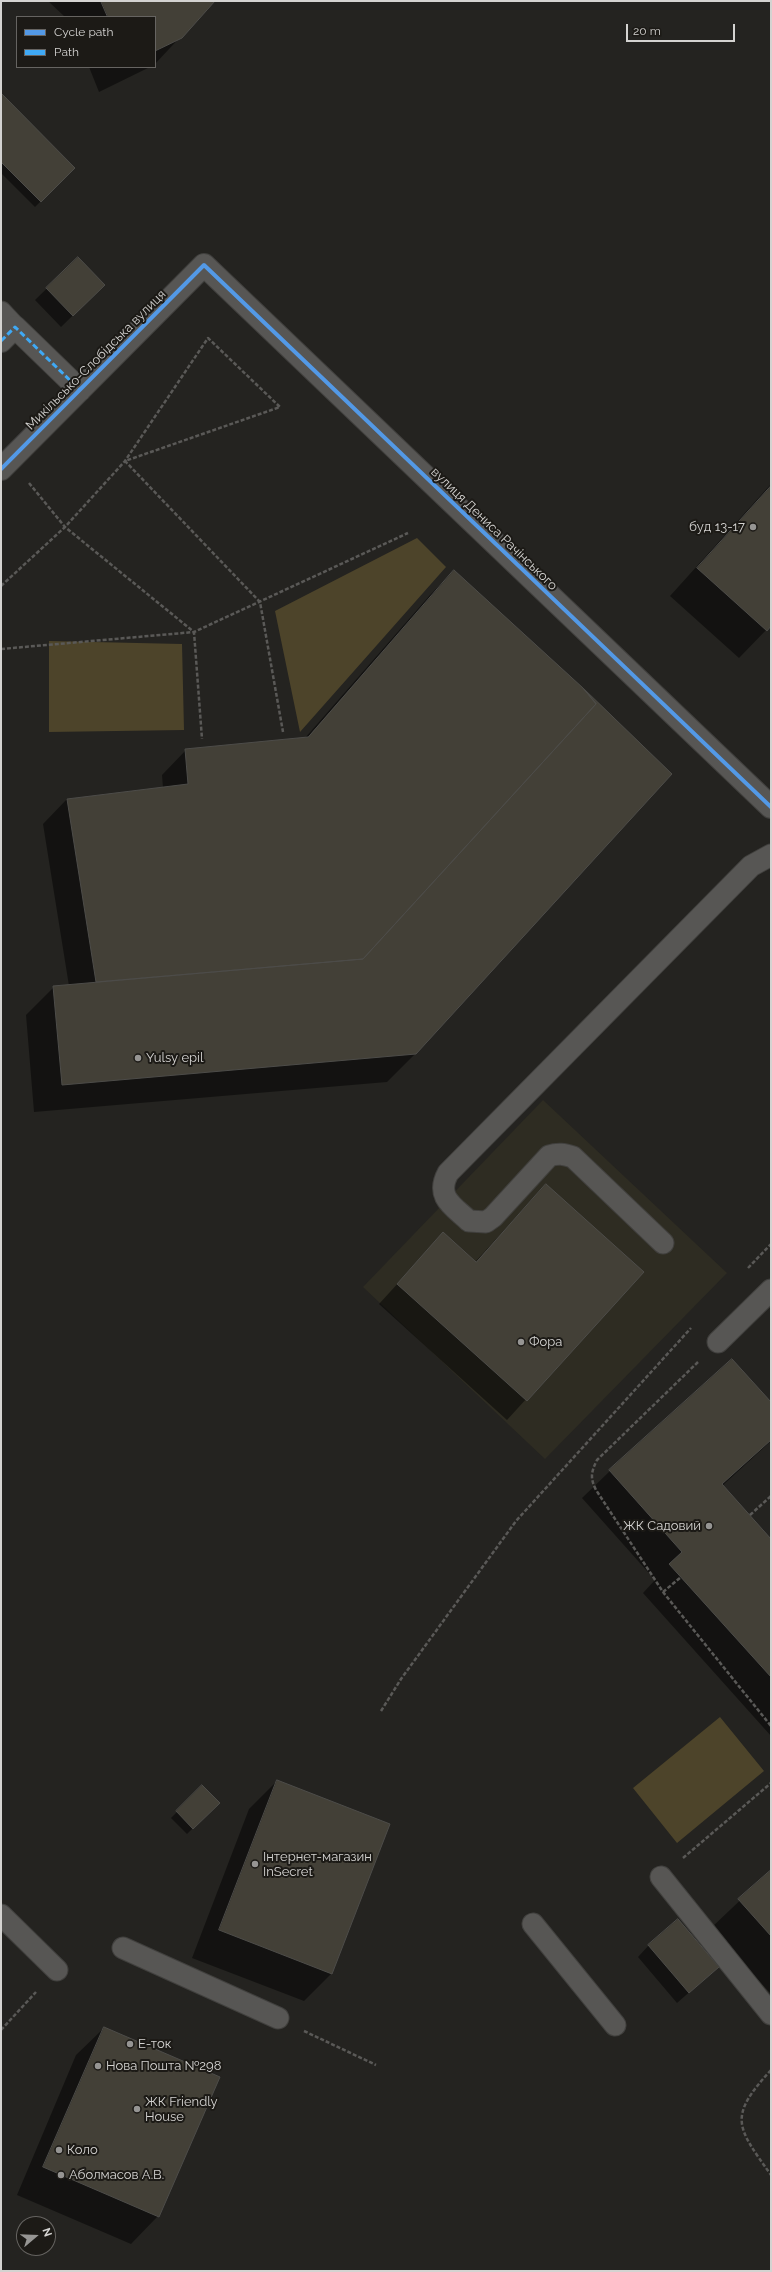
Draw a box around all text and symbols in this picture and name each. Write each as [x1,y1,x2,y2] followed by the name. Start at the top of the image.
[16,16,156,68] legend
[628,16,737,42] scale bar
[633,24,661,38] text: 20 m
[54,25,113,39] text: Cycle path
[54,45,79,59] text: Path
[23,287,169,433] street label: Микільсько-Слобідська вулиця
[428,464,560,594] street label: вулиця Дениса Рачінського
[689,519,745,535] place label: буд 13-17
[748,522,758,532] marker: буд 13-17
[146,1050,203,1066] place label: Yulsy epil
[133,1053,143,1063] marker: Yulsy epil
[529,1334,562,1350] place label: Фора
[516,1337,526,1347] marker: Фора
[623,1518,701,1534] place label: ЖК Садовий
[704,1521,714,1531] marker: ЖК Садовий
[263,1849,372,1880] place label: Інтернет-магазин InSecret
[250,1859,260,1869] marker: Інтернет-магазин InSecret
[138,2036,172,2052] place label: Е-ток
[125,2039,135,2049] marker: Е-ток
[106,2058,221,2074] place label: Нова Пошта №298
[93,2061,103,2071] marker: Нова Пошта №298
[145,2094,218,2125] place label: ЖК Friendly House
[132,2104,142,2114] marker: ЖК Friendly House
[67,2142,98,2158] place label: Коло
[54,2145,64,2155] marker: Коло
[69,2167,164,2183] place label: Аболмасов А.В.
[56,2170,66,2180] marker: Аболмасов А.В.
[16,2216,56,2256] north arrow
[39,2226,54,2238] text: N

